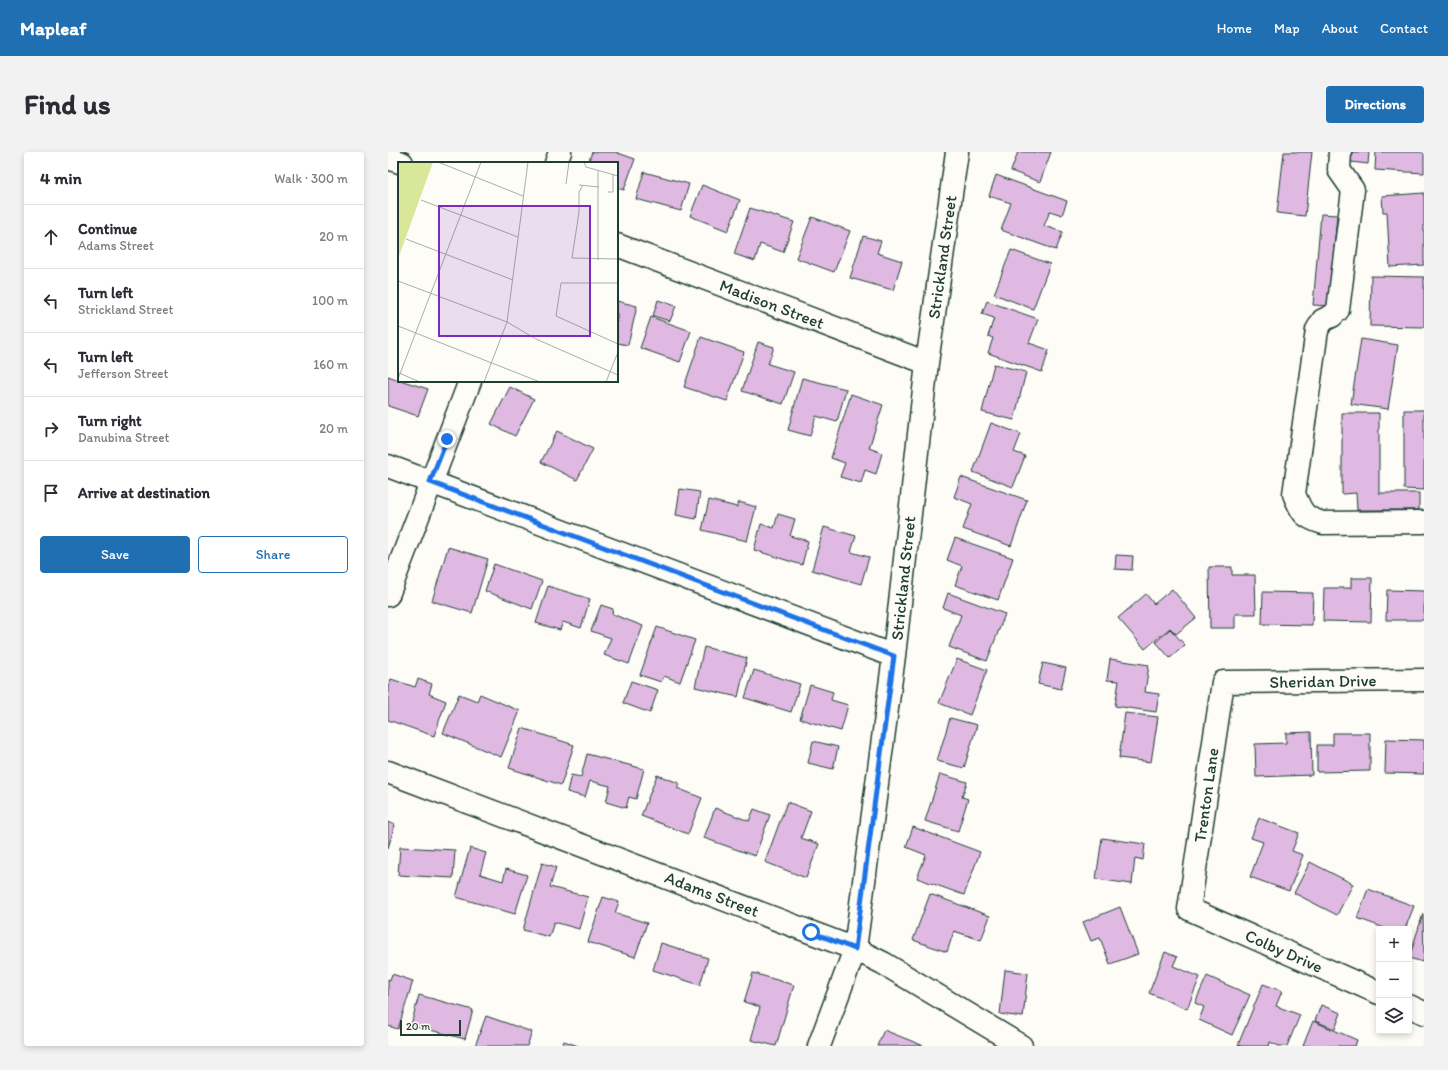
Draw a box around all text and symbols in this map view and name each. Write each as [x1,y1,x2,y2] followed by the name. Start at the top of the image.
[20,17,86,40] text: Mapleaf
[1217,20,1252,37] text: Home
[1274,20,1300,37] text: Map
[1322,20,1358,37] text: About
[1380,20,1428,37] text: Contact
[1326,86,1424,123] button: Directions
[24,87,111,121] text: Find us
[398,162,618,382] inset map
[40,168,82,188] text: 4 min
[274,171,348,186] text: Walk · 300 m
[923,194,961,320] street label: Strickland Street
[78,220,137,238] text: Continue
[40,226,62,248] icon: ahead
[319,229,348,244] text: 20 m
[78,238,154,253] text: Adams Street
[717,275,827,333] street label: Madison Street
[78,284,133,302] text: Turn left
[40,290,62,312] icon: left
[312,293,348,308] text: 100 m
[78,302,173,317] text: Strickland Street
[78,348,133,366] text: Turn left
[40,354,62,376] icon: left
[313,357,348,372] text: 160 m
[78,366,168,381] text: Jefferson Street
[78,412,142,430] text: Turn right
[40,418,62,440] icon: right
[319,421,348,436] text: 20 m
[78,430,169,445] text: Danubina Street
[438,430,456,448] route end
[40,482,62,504] icon: arrive
[78,484,210,502] text: Arrive at destination
[887,515,919,641] street label: Strickland Street
[40,536,190,573] button: Save
[198,536,348,573] button: Share
[1269,670,1377,692] street label: Sheridan Drive
[1189,746,1223,844] street label: Trenton Lane
[662,867,762,921] street label: Adams Street
[802,923,820,941] route start
[1242,925,1326,977] street label: Colby Drive
[1376,926,1412,1034] map controls
[1376,926,1412,962] button: +
[1376,962,1412,998] button: −
[1376,998,1412,1034] button: layers
[400,1018,461,1037] scale bar
[406,1020,430,1033] text: 20 m

